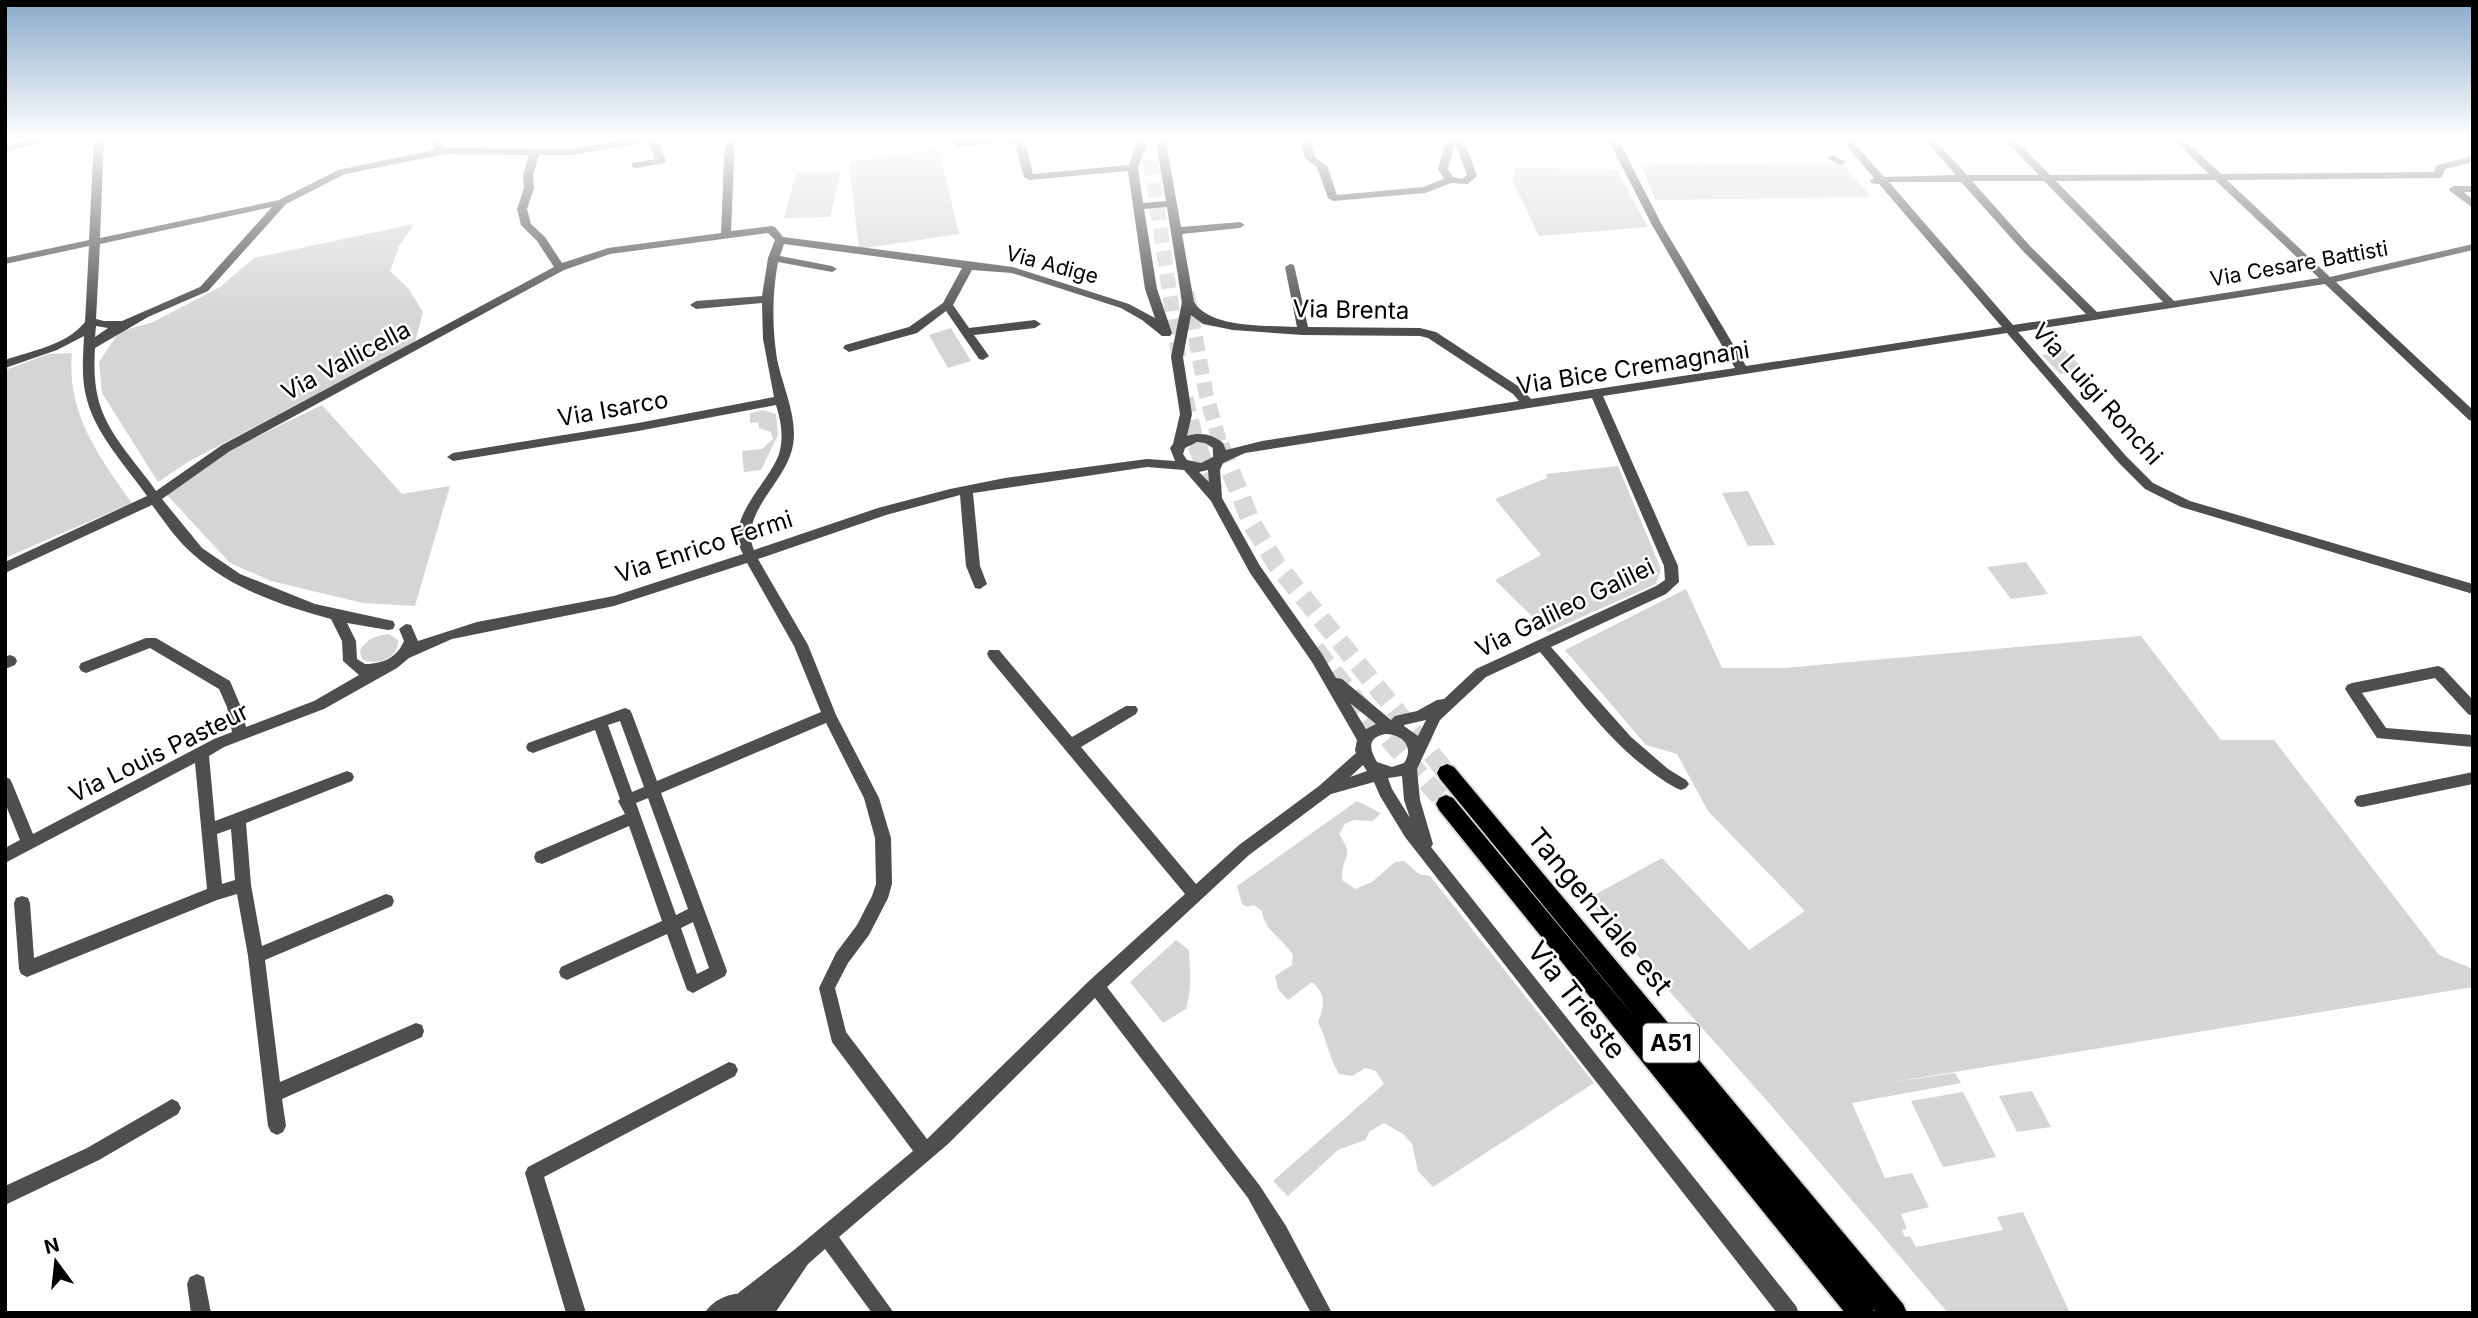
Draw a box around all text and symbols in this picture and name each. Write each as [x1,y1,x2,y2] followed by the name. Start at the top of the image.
[2208,236,2390,291] street label: Via Cesare Battisti
[1003,240,1101,289] street label: Via Adige
[1292,294,1410,325] street label: Via Brenta
[276,315,415,407] street label: Via Vallicella
[2026,317,2169,471] street label: Via Luigi Ronchi
[1514,335,1752,400] street label: Via Bice Cremagnani
[555,385,671,433] street label: Via Isarco
[612,504,796,589] street label: Via Enrico Fermi
[1471,552,1659,663] street label: Via Galileo Galilei
[64,696,253,809] street label: Via Louis Pasteur
[1520,821,1680,1001] street label: Tangenziale est
[1520,934,1634,1066] street label: Via Trieste
[1643,1024,1699,1062] road number: A51
[21,1227,91,1297] north arrow
[42,1233,62,1259] text: N

